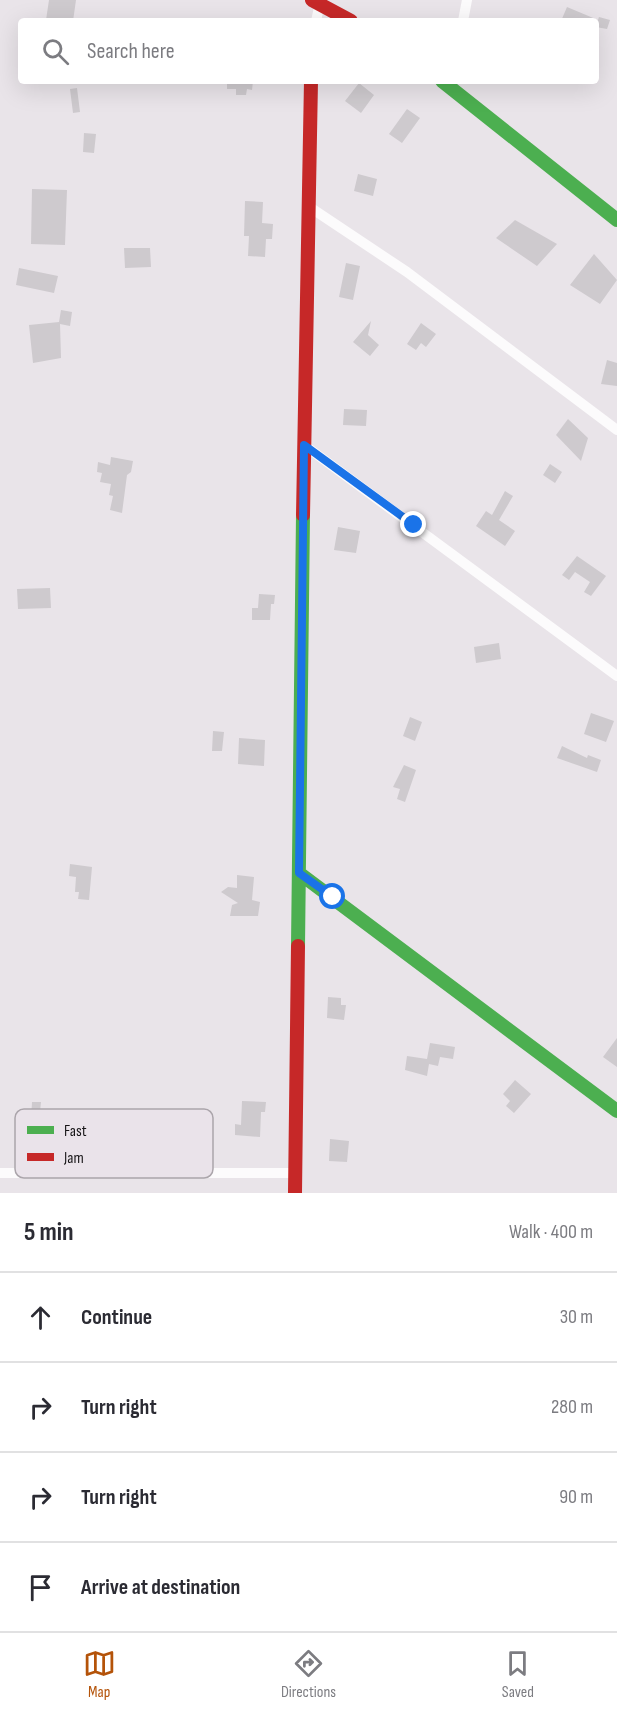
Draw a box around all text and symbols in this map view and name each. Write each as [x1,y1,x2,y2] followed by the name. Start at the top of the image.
[18,18,599,84] search box
[39,35,72,68] icon: search
[87,38,174,65] text: Search here
[400,511,426,537] route end
[319,883,345,909] route start
[15,1109,213,1178] legend
[64,1122,87,1141] text: Fast
[63,1149,84,1168] text: Jam
[24,1217,74,1248] text: 5 min
[509,1220,593,1244] text: Walk · 400 m
[24,1301,57,1334] icon: ahead
[81,1304,152,1331] text: Continue
[560,1305,593,1329] text: 30 m
[24,1391,57,1424] icon: right
[81,1394,157,1421] text: Turn right
[551,1395,593,1419] text: 280 m
[24,1481,57,1514] icon: right
[81,1484,157,1511] text: Turn right
[559,1485,593,1509] text: 90 m
[24,1571,57,1604] icon: arrive
[81,1574,240,1601] text: Arrive at destination
[83,1647,116,1702] tab: Map
[281,1647,336,1702] tab: Directions
[501,1647,534,1702] tab: Saved

